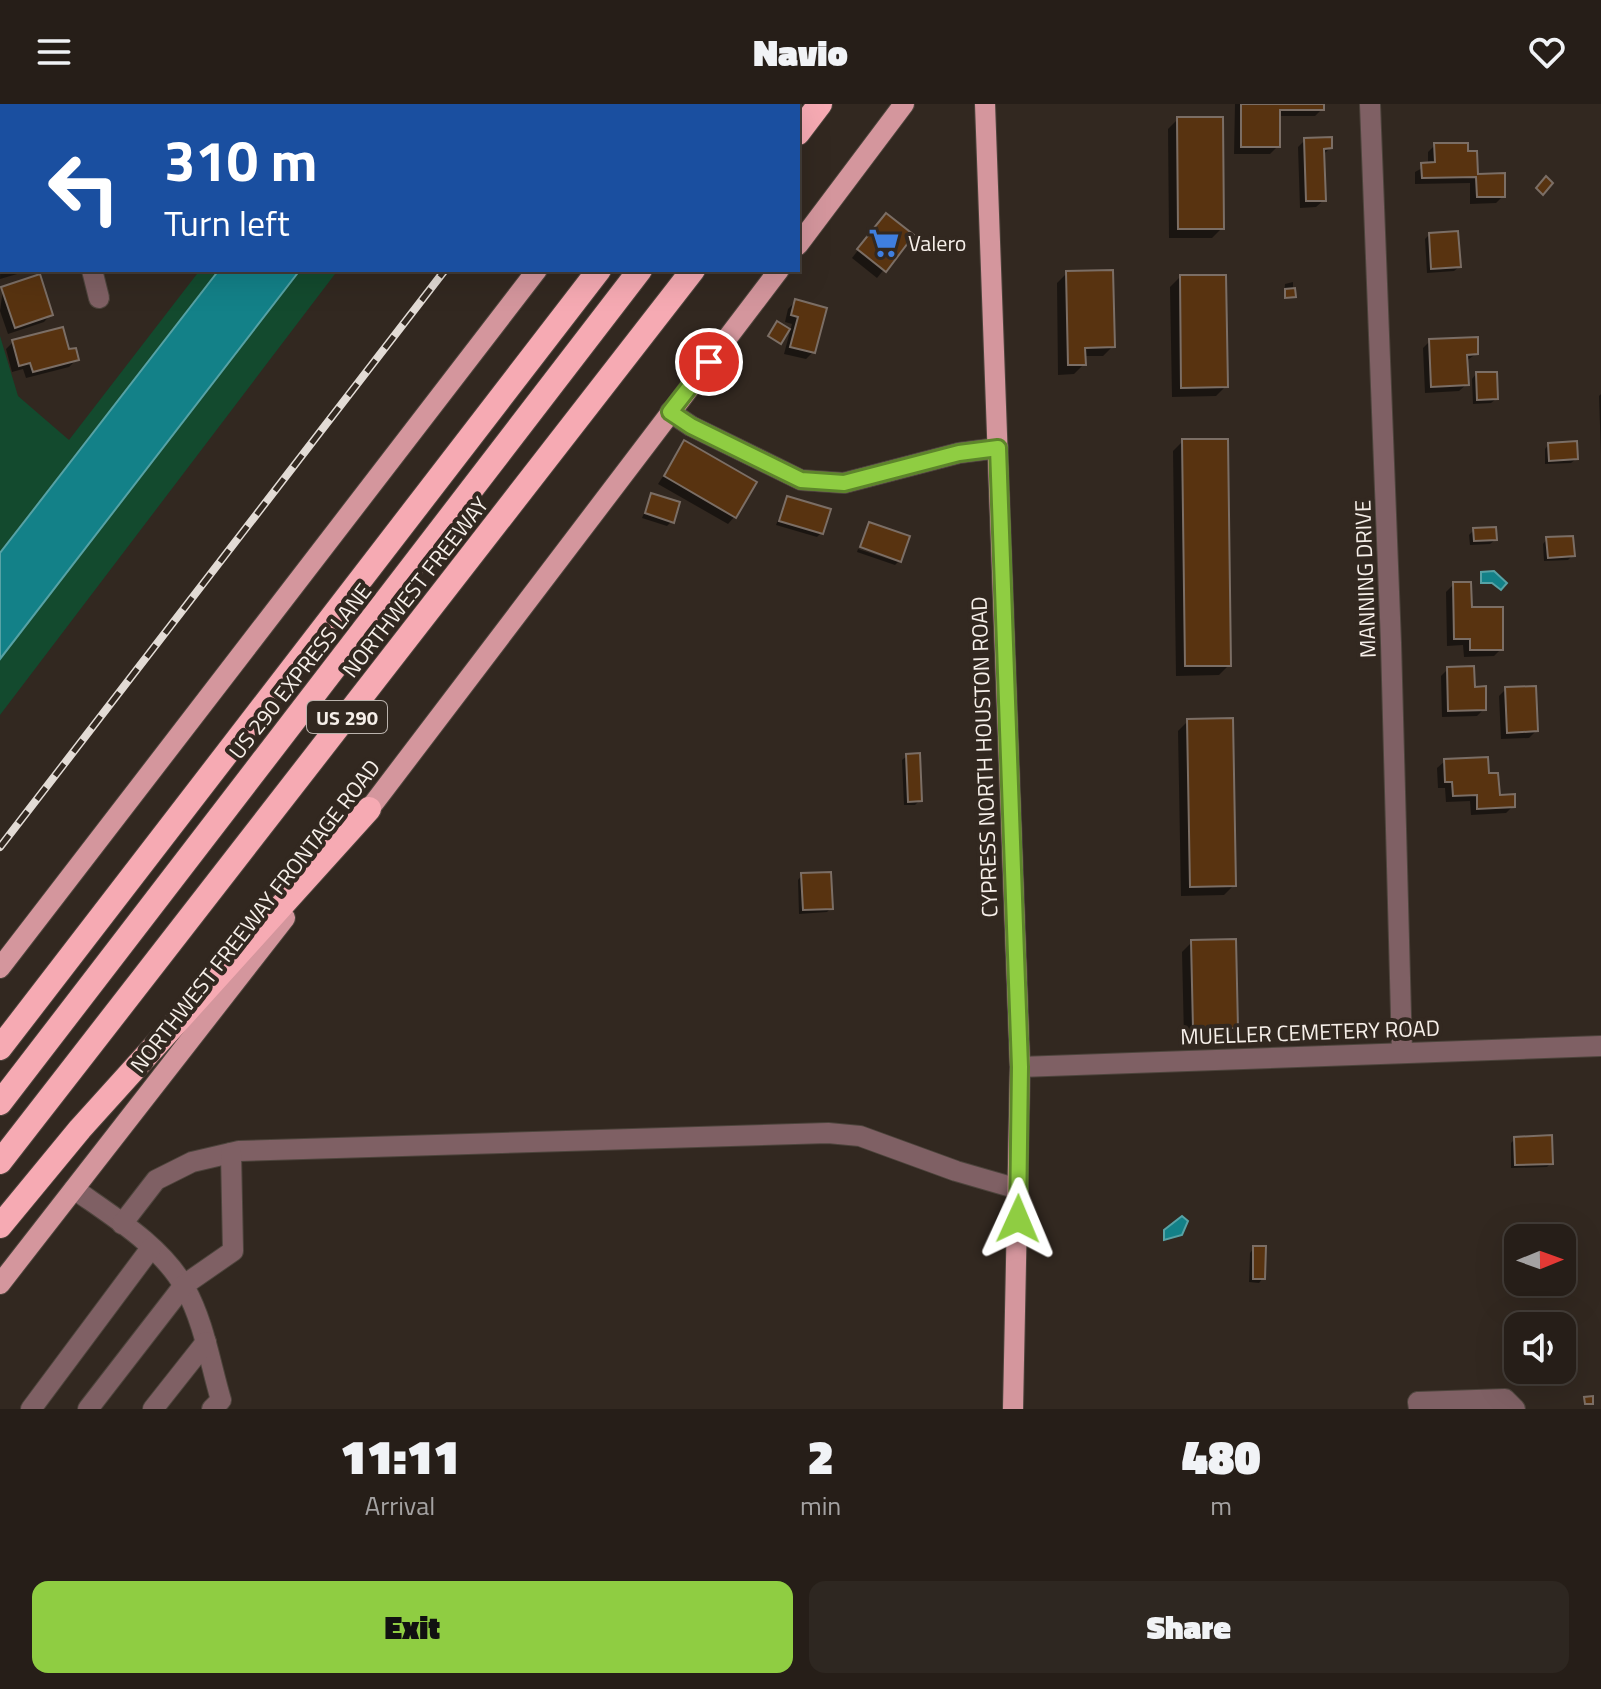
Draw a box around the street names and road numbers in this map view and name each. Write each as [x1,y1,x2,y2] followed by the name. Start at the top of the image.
[333,489,497,685] street label: NORTHWEST FREEWAY
[1345,499,1385,659] street label: MANNING DRIVE
[223,578,377,764] street label: US 290 EXPRESS LANE
[961,596,1007,918] street label: CYPRESS NORTH HOUSTON ROAD
[307,701,387,733] road number: US 290
[122,752,388,1080] street label: NORTHWEST FREEWAY FRONTAGE ROAD
[1180,1010,1440,1054] street label: MUELLER CEMETERY ROAD

